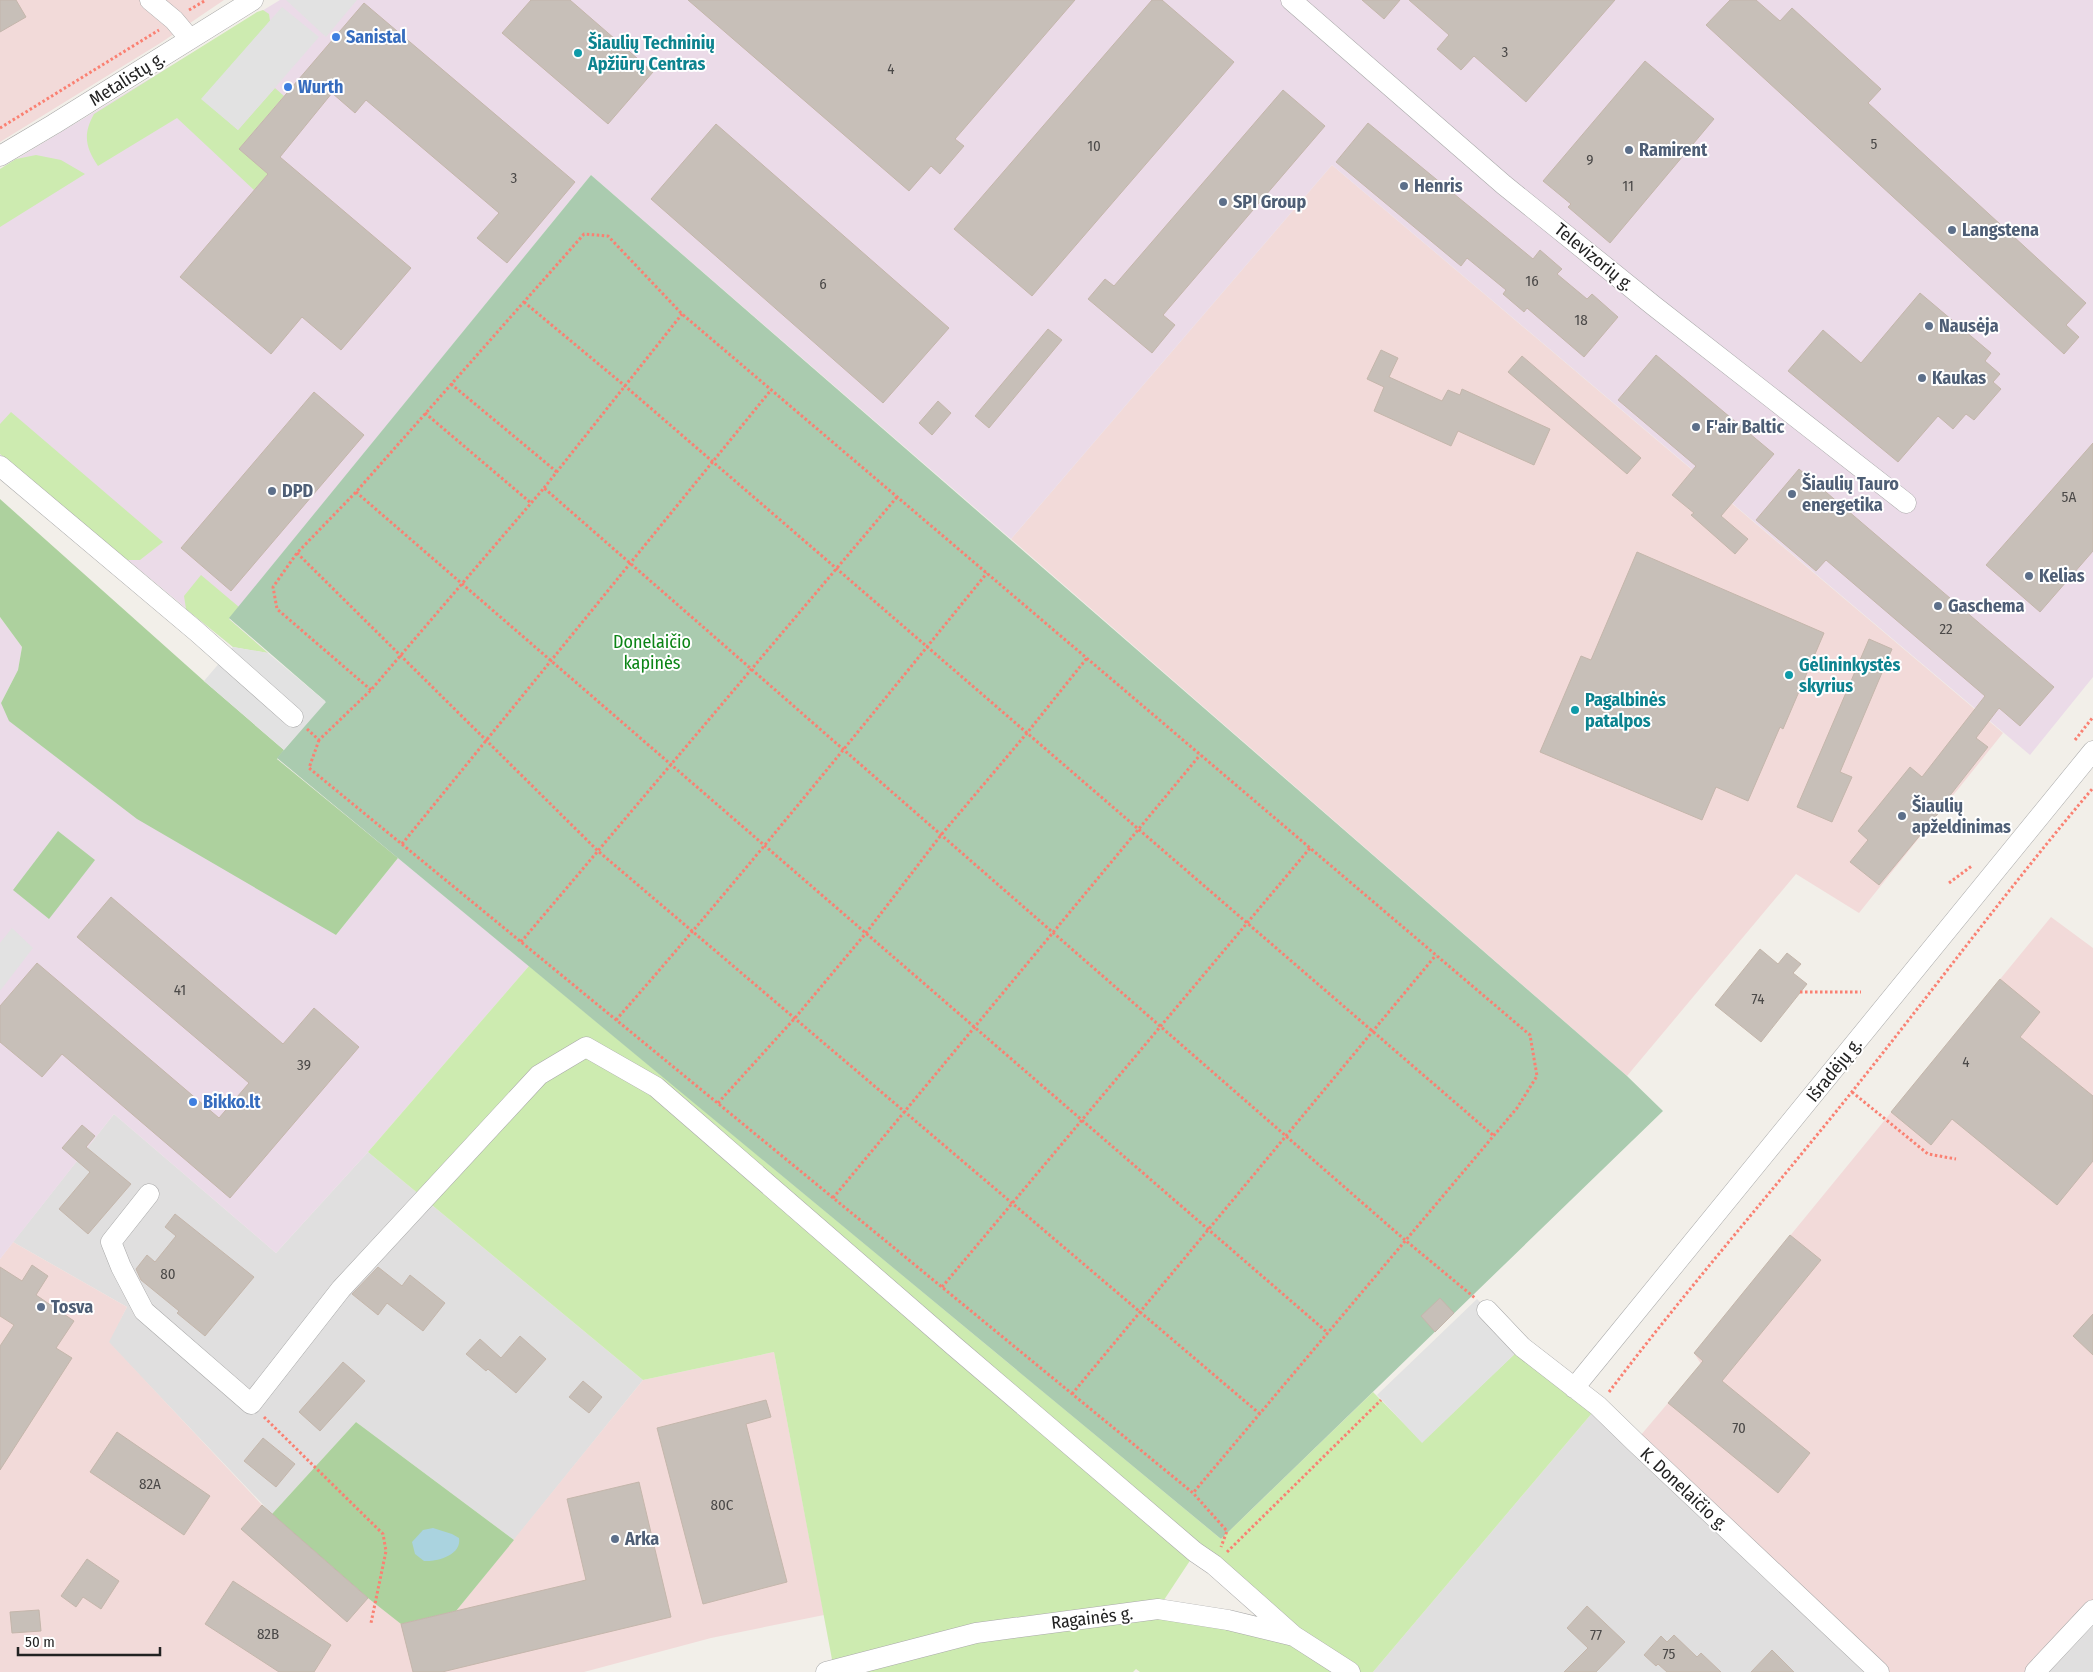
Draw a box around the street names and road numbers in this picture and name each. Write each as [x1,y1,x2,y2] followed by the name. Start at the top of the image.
[85,47,169,111] street label: Metalistų g.
[1550,218,1638,296] street label: Televizorių g.
[1802,1033,1867,1106] street label: Išradėjų g.
[1636,1443,1733,1535] street label: K. Donelaičio g.
[1050,1602,1134,1634] street label: Ragainės g.

